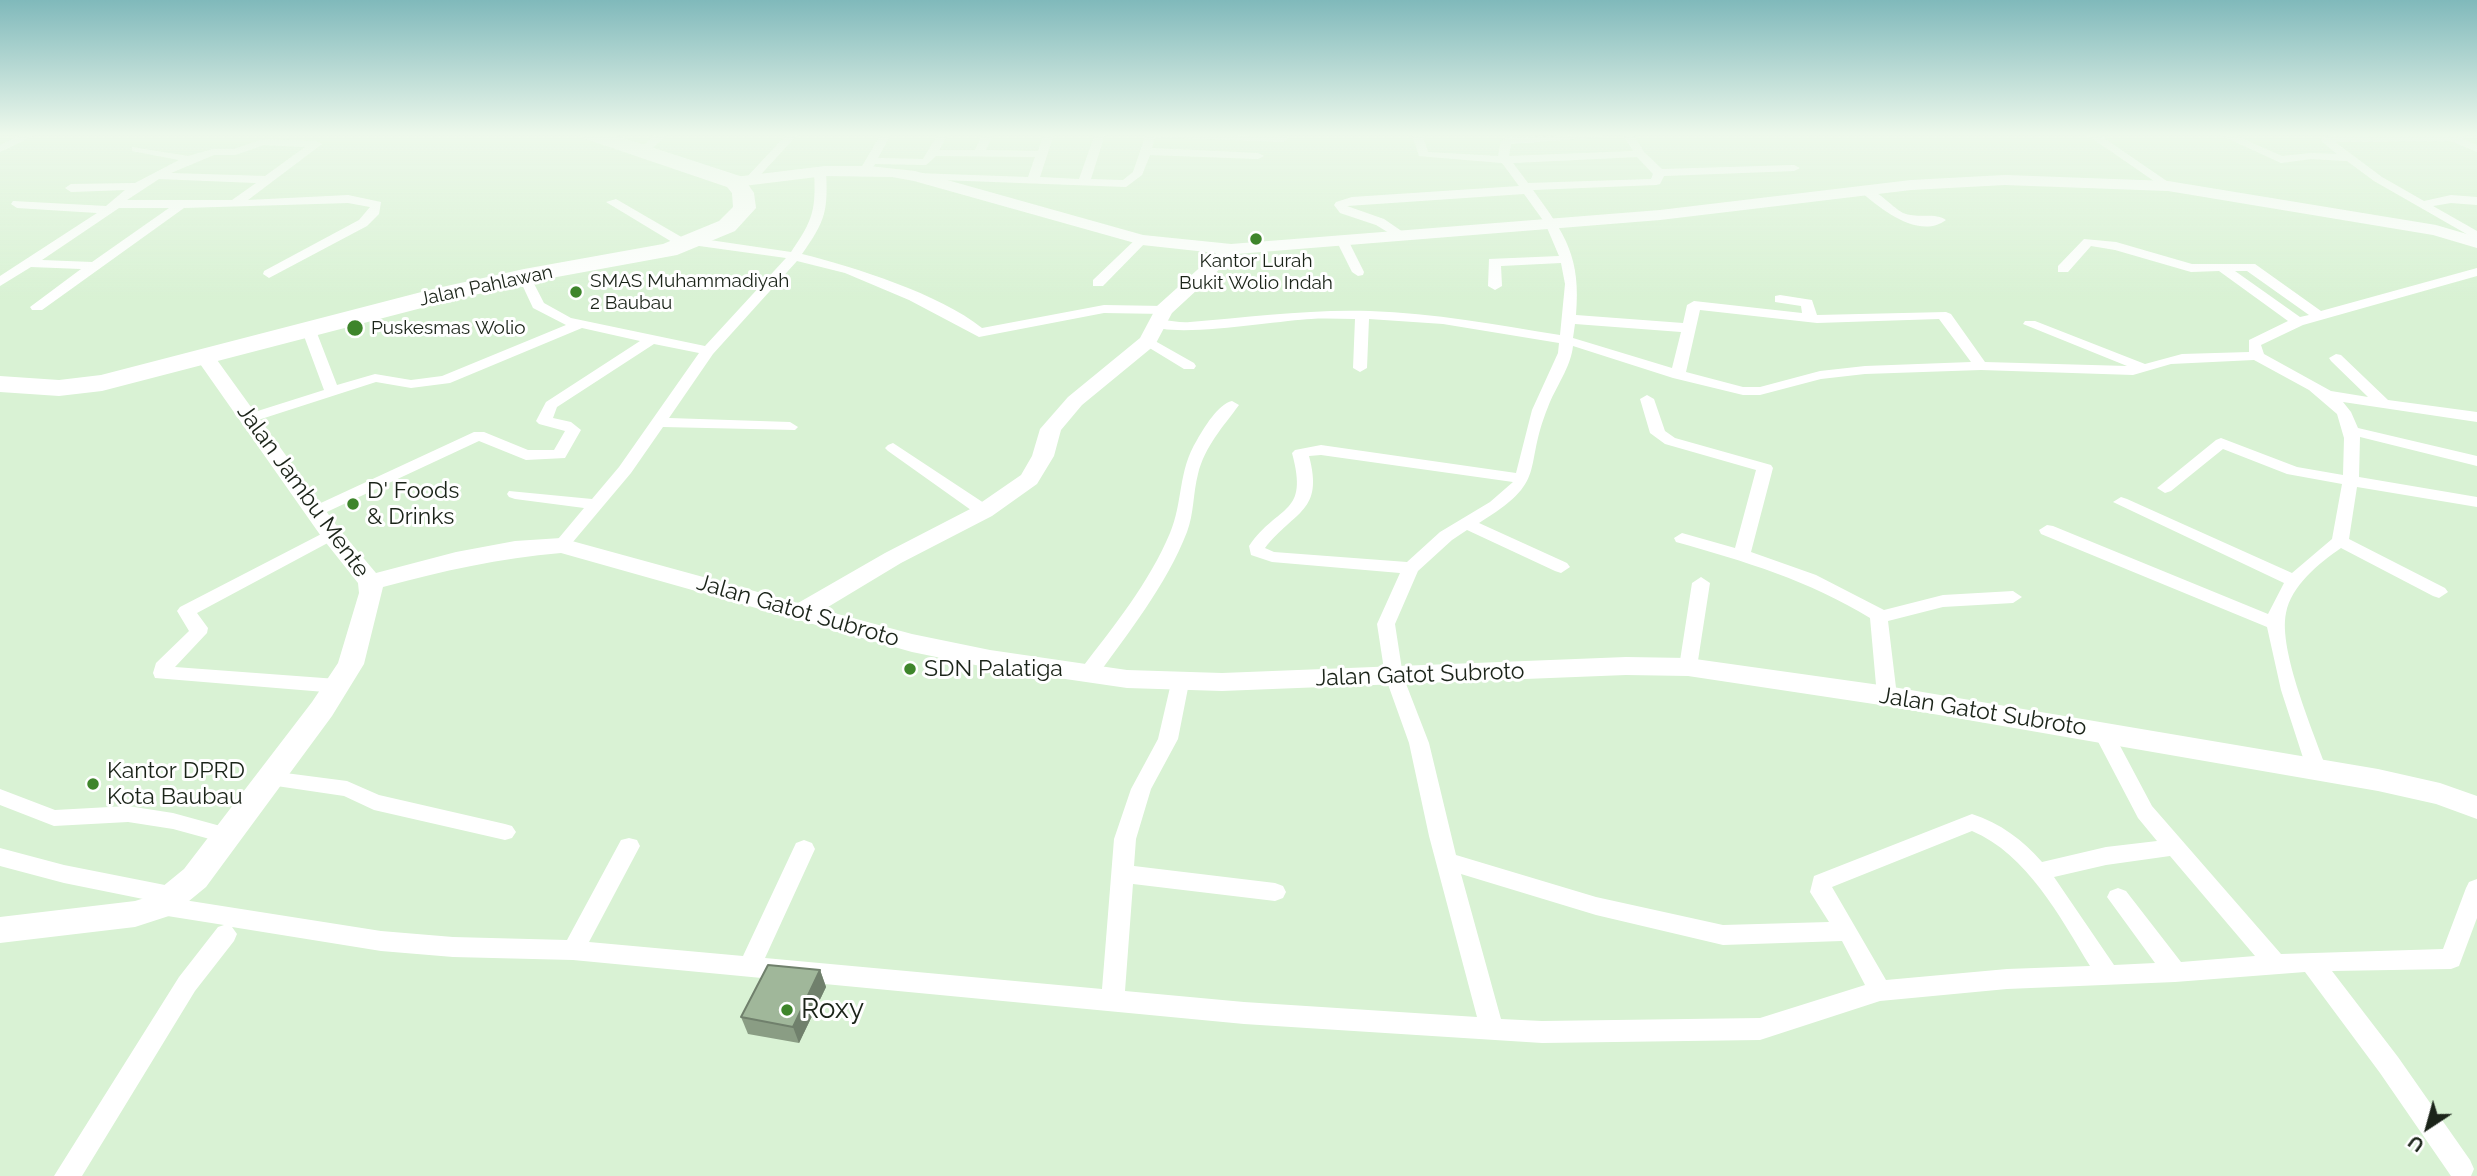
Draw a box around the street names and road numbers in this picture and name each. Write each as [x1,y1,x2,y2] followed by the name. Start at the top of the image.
[417,261,555,311] street label: Jalan Pahlawan
[231,399,375,583] street label: Jalan Jambu Mente
[694,569,902,653] street label: Jalan Gatot Subroto
[1315,658,1525,692] street label: Jalan Gatot Subroto
[1878,682,2088,742] street label: Jalan Gatot Subroto

